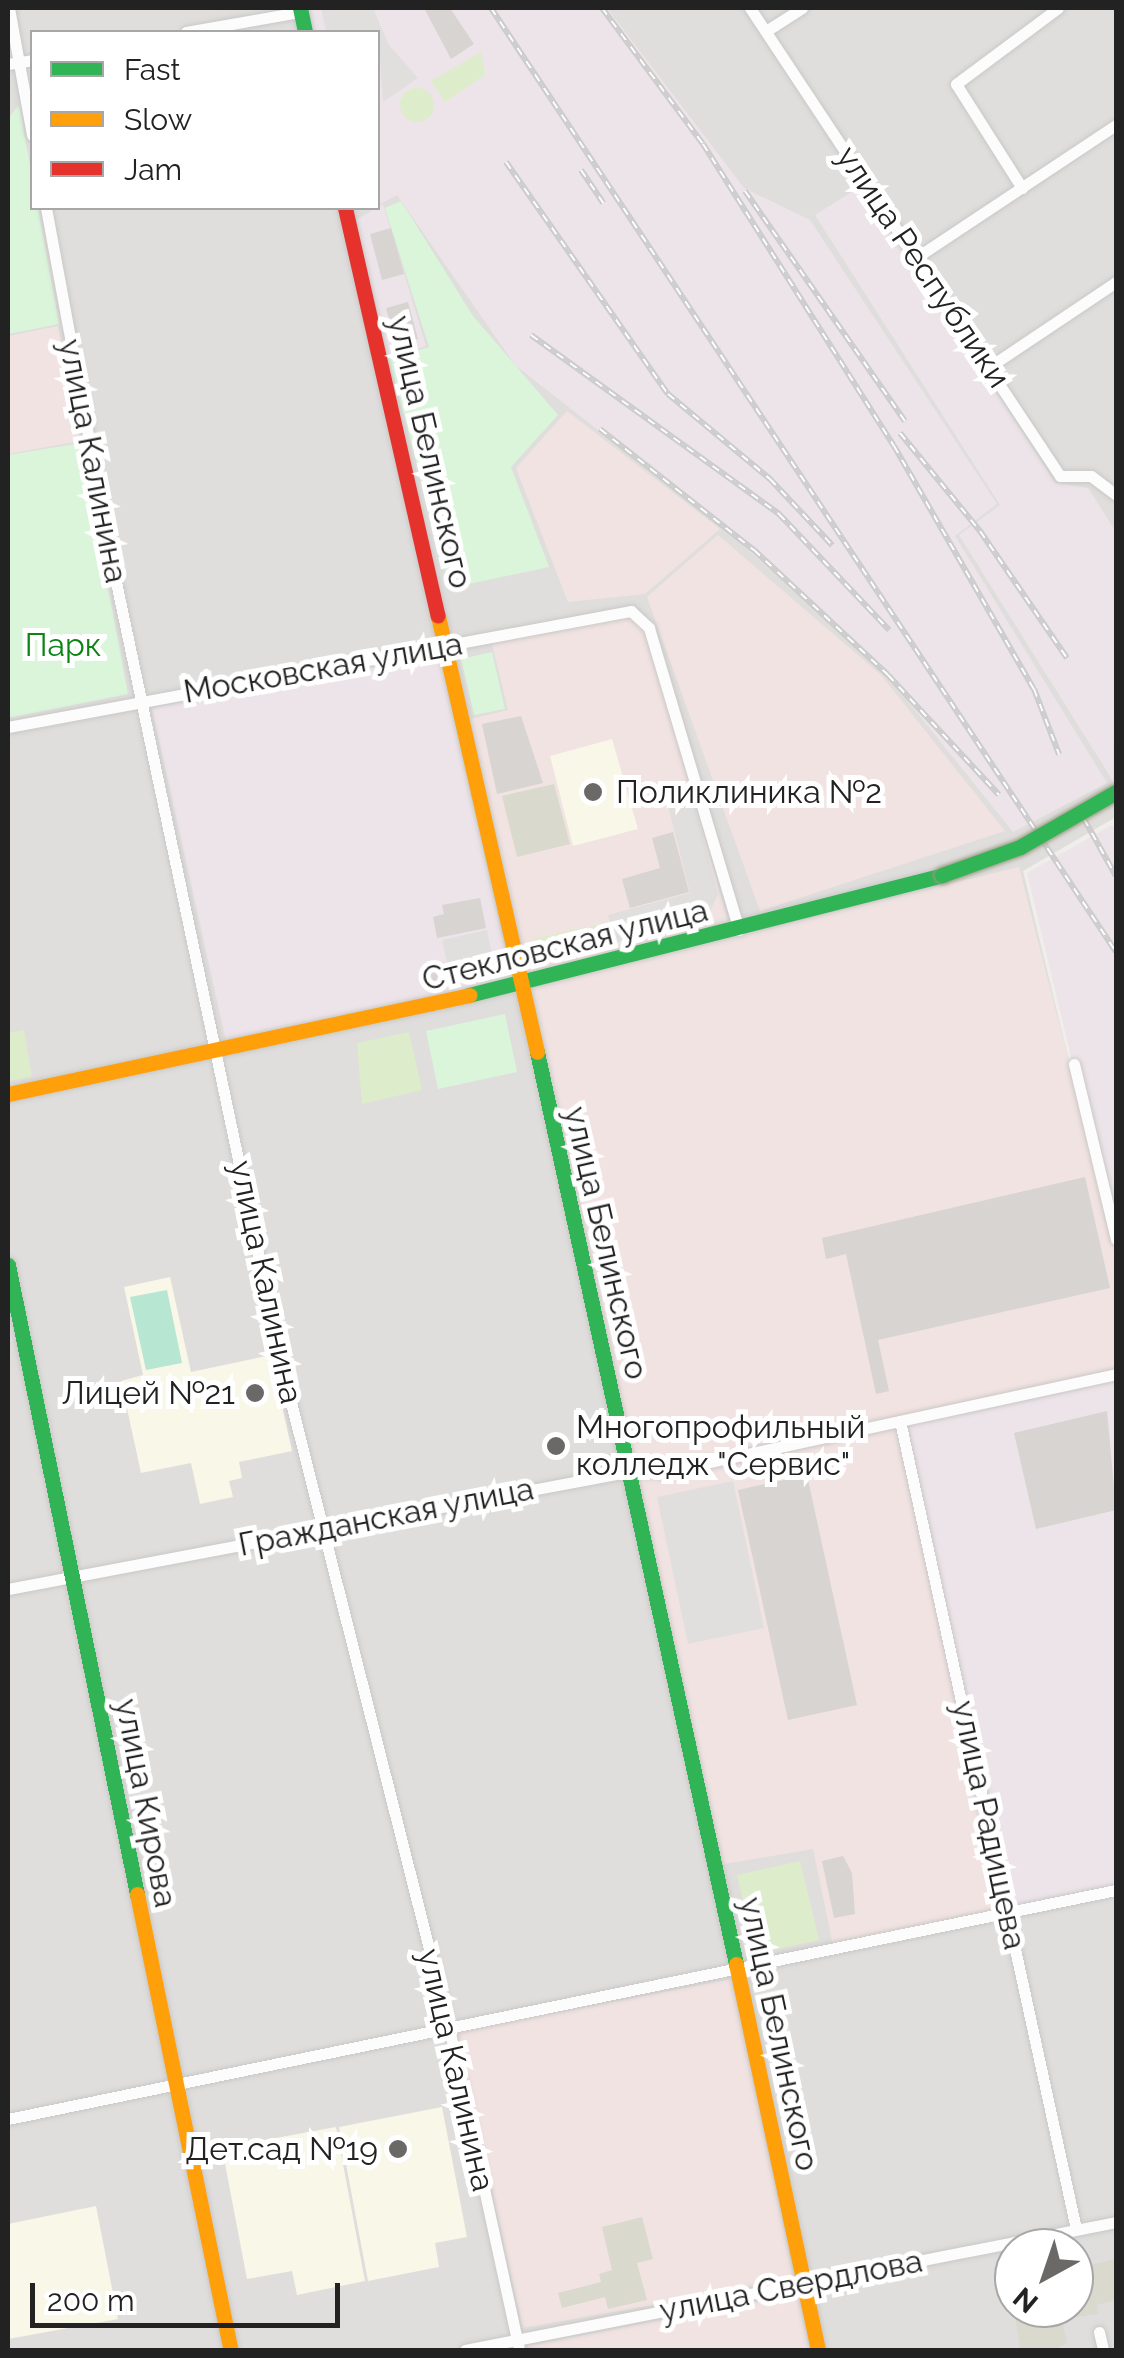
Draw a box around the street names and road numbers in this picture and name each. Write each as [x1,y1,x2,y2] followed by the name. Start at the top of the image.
[828,139,1018,395] street label: улица Республики
[380,312,480,592] street label: улица Белинского
[51,336,135,586] street label: улица Калинина
[180,625,466,711] street label: Московская улица
[418,891,712,999] street label: Стекловская улица
[556,1103,656,1383] street label: улица Белинского
[222,1157,310,1407] street label: улица Калинина
[235,1469,537,1565] street label: Гражданская улица
[107,1696,185,1910] street label: улица Кирова
[944,1697,1034,1953] street label: улица Радищева
[731,1894,827,2174] street label: улица Белинского
[409,1945,503,2195] street label: улица Калинина
[656,2242,926,2330] street label: улица Свердлова

